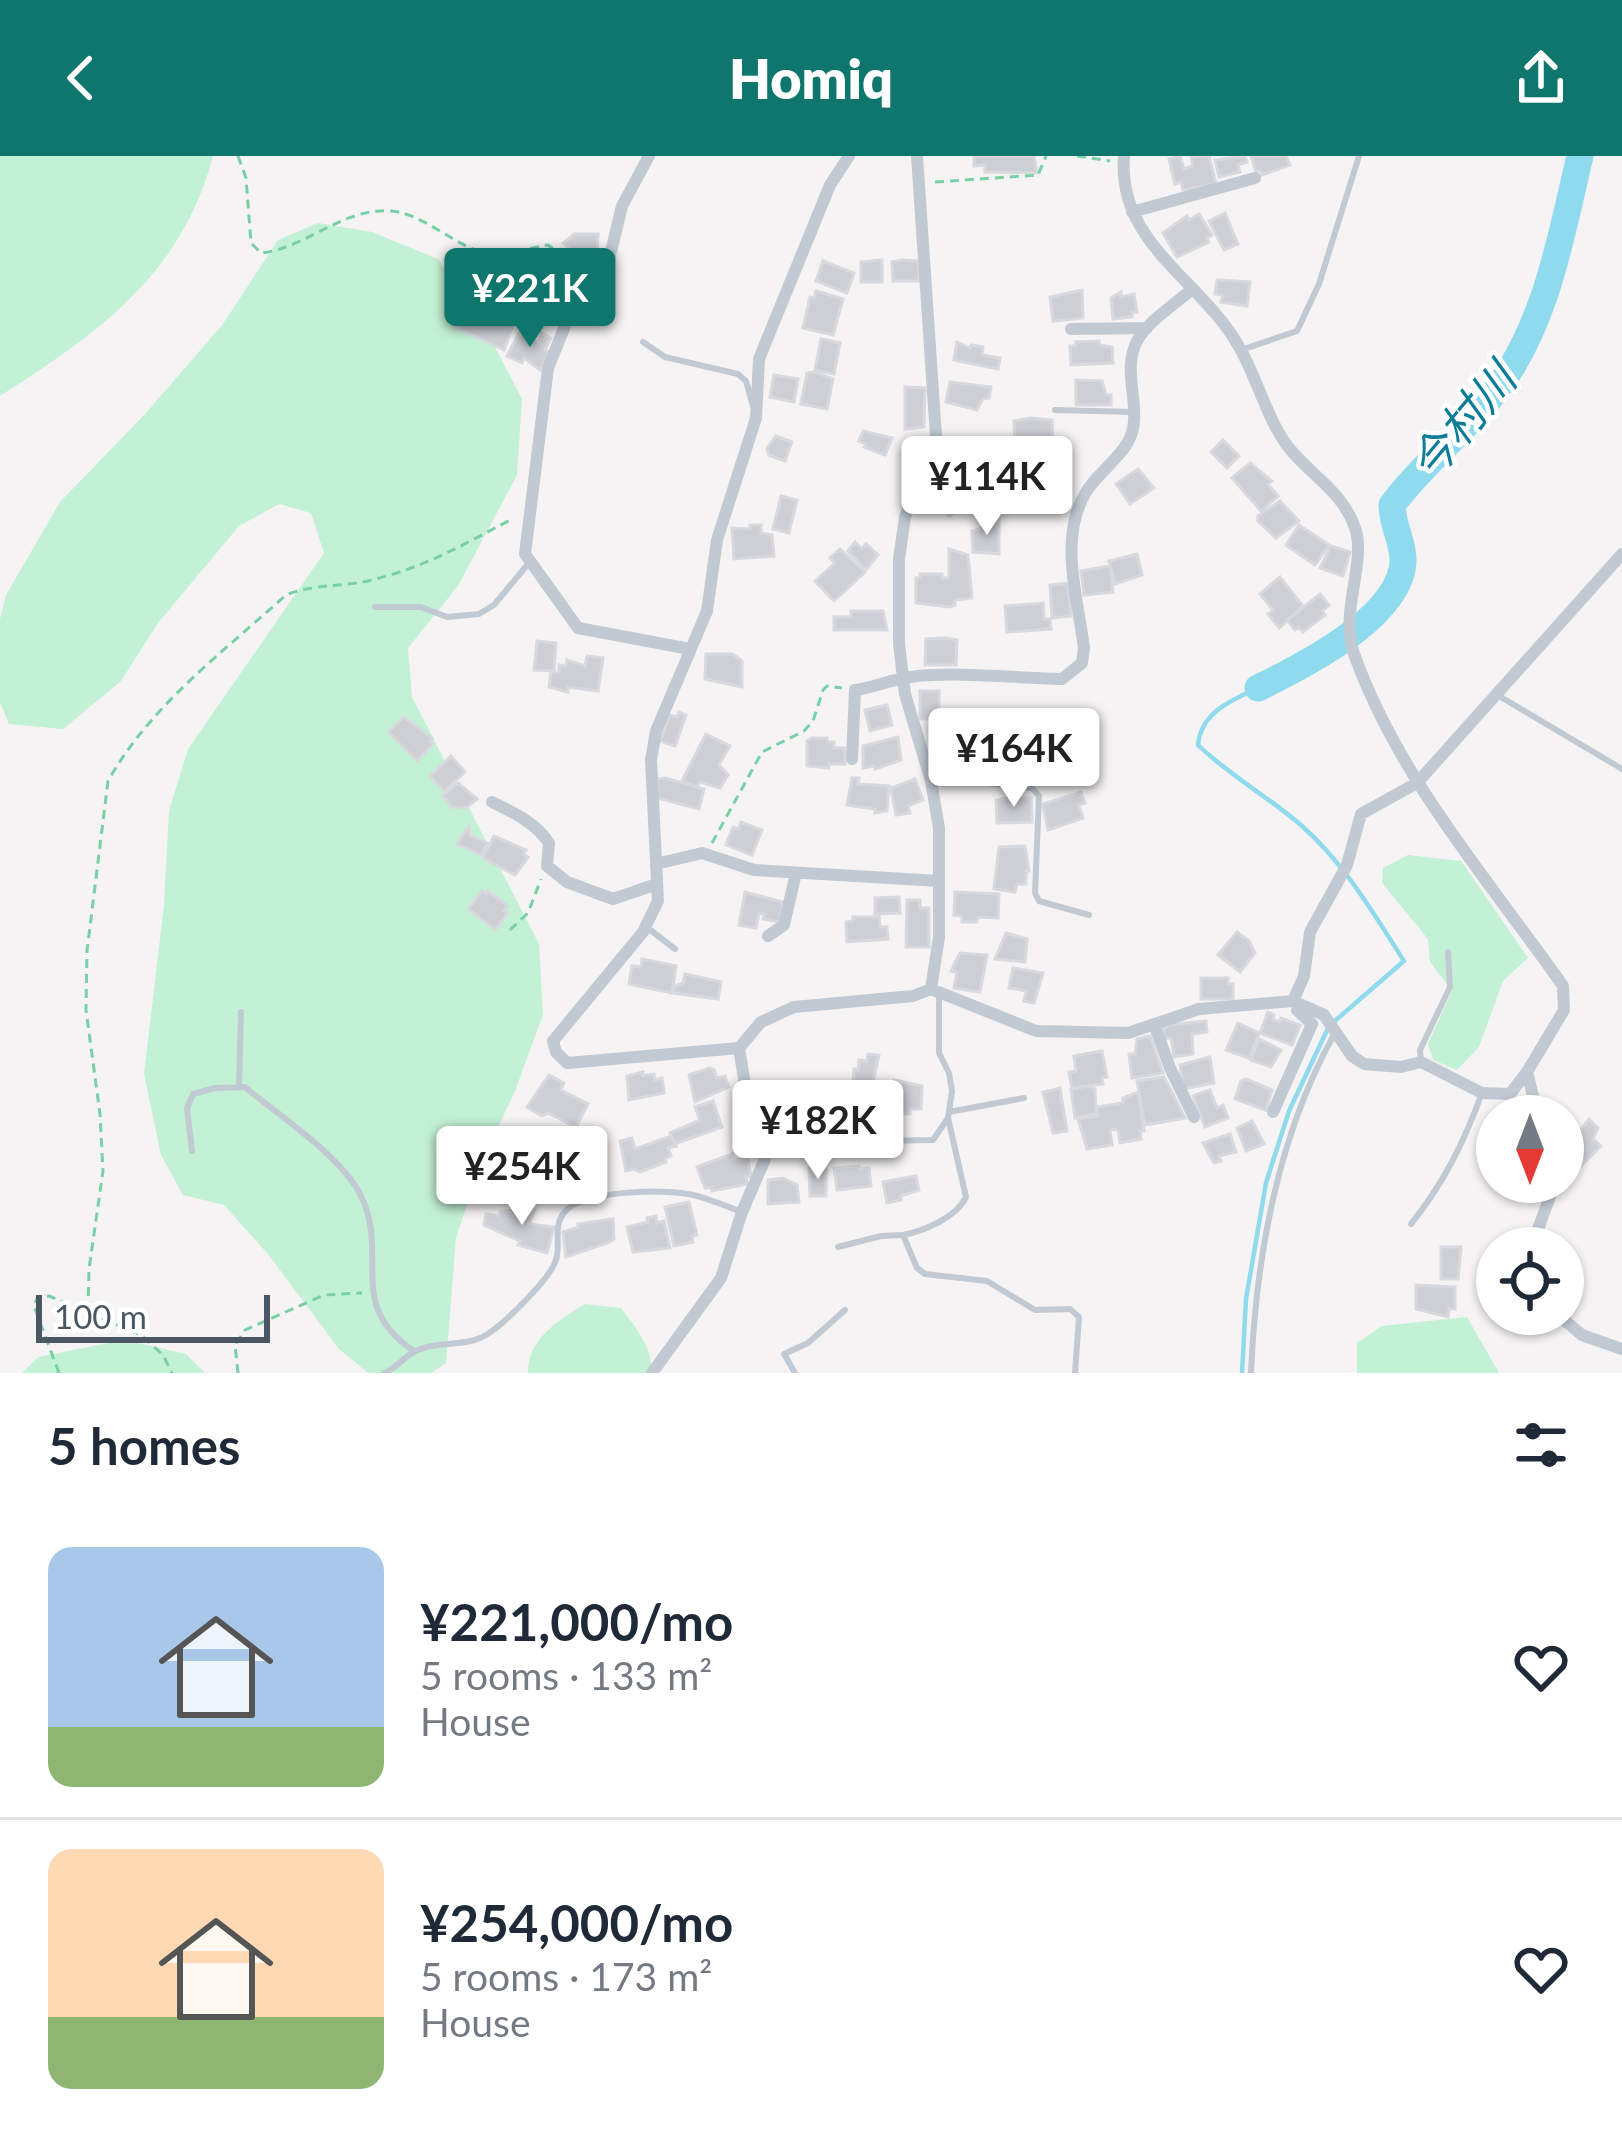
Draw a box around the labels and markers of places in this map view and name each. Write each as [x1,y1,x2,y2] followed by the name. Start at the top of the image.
[446,248,614,350] pin: ¥221K
[903,436,1071,538] pin: ¥114K
[930,708,1098,810] pin: ¥164K
[734,1080,902,1182] pin: ¥182K
[438,1126,606,1228] pin: ¥254K

